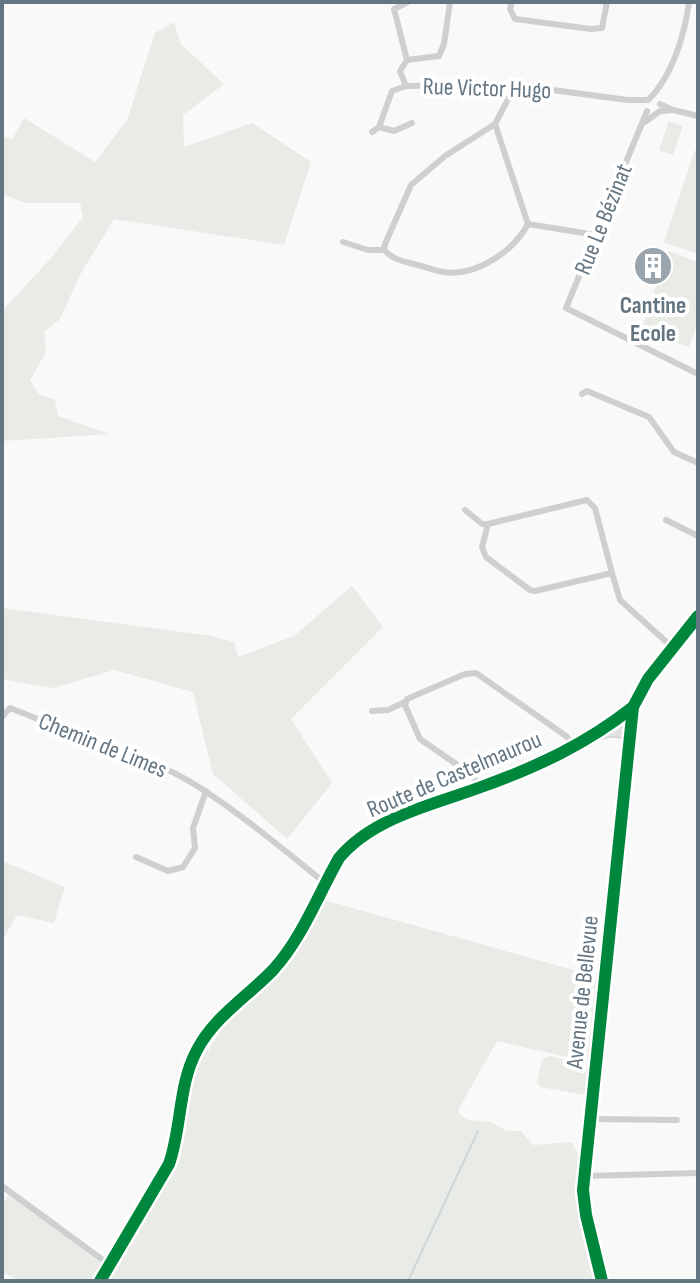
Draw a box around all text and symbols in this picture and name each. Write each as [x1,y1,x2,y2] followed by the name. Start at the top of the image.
[422,72,552,105] street label: Rue Victor Hugo
[568,160,639,279] street label: Rue Le Bézinat
[632,245,674,287] building icon: Cantine Ecole
[620,291,686,348] place label: Cantine Ecole
[34,707,171,784] street label: Chemin de Limes
[363,725,546,824] street label: Route de Castelmaurou
[560,914,605,1071] street label: Avenue de Bellevue

